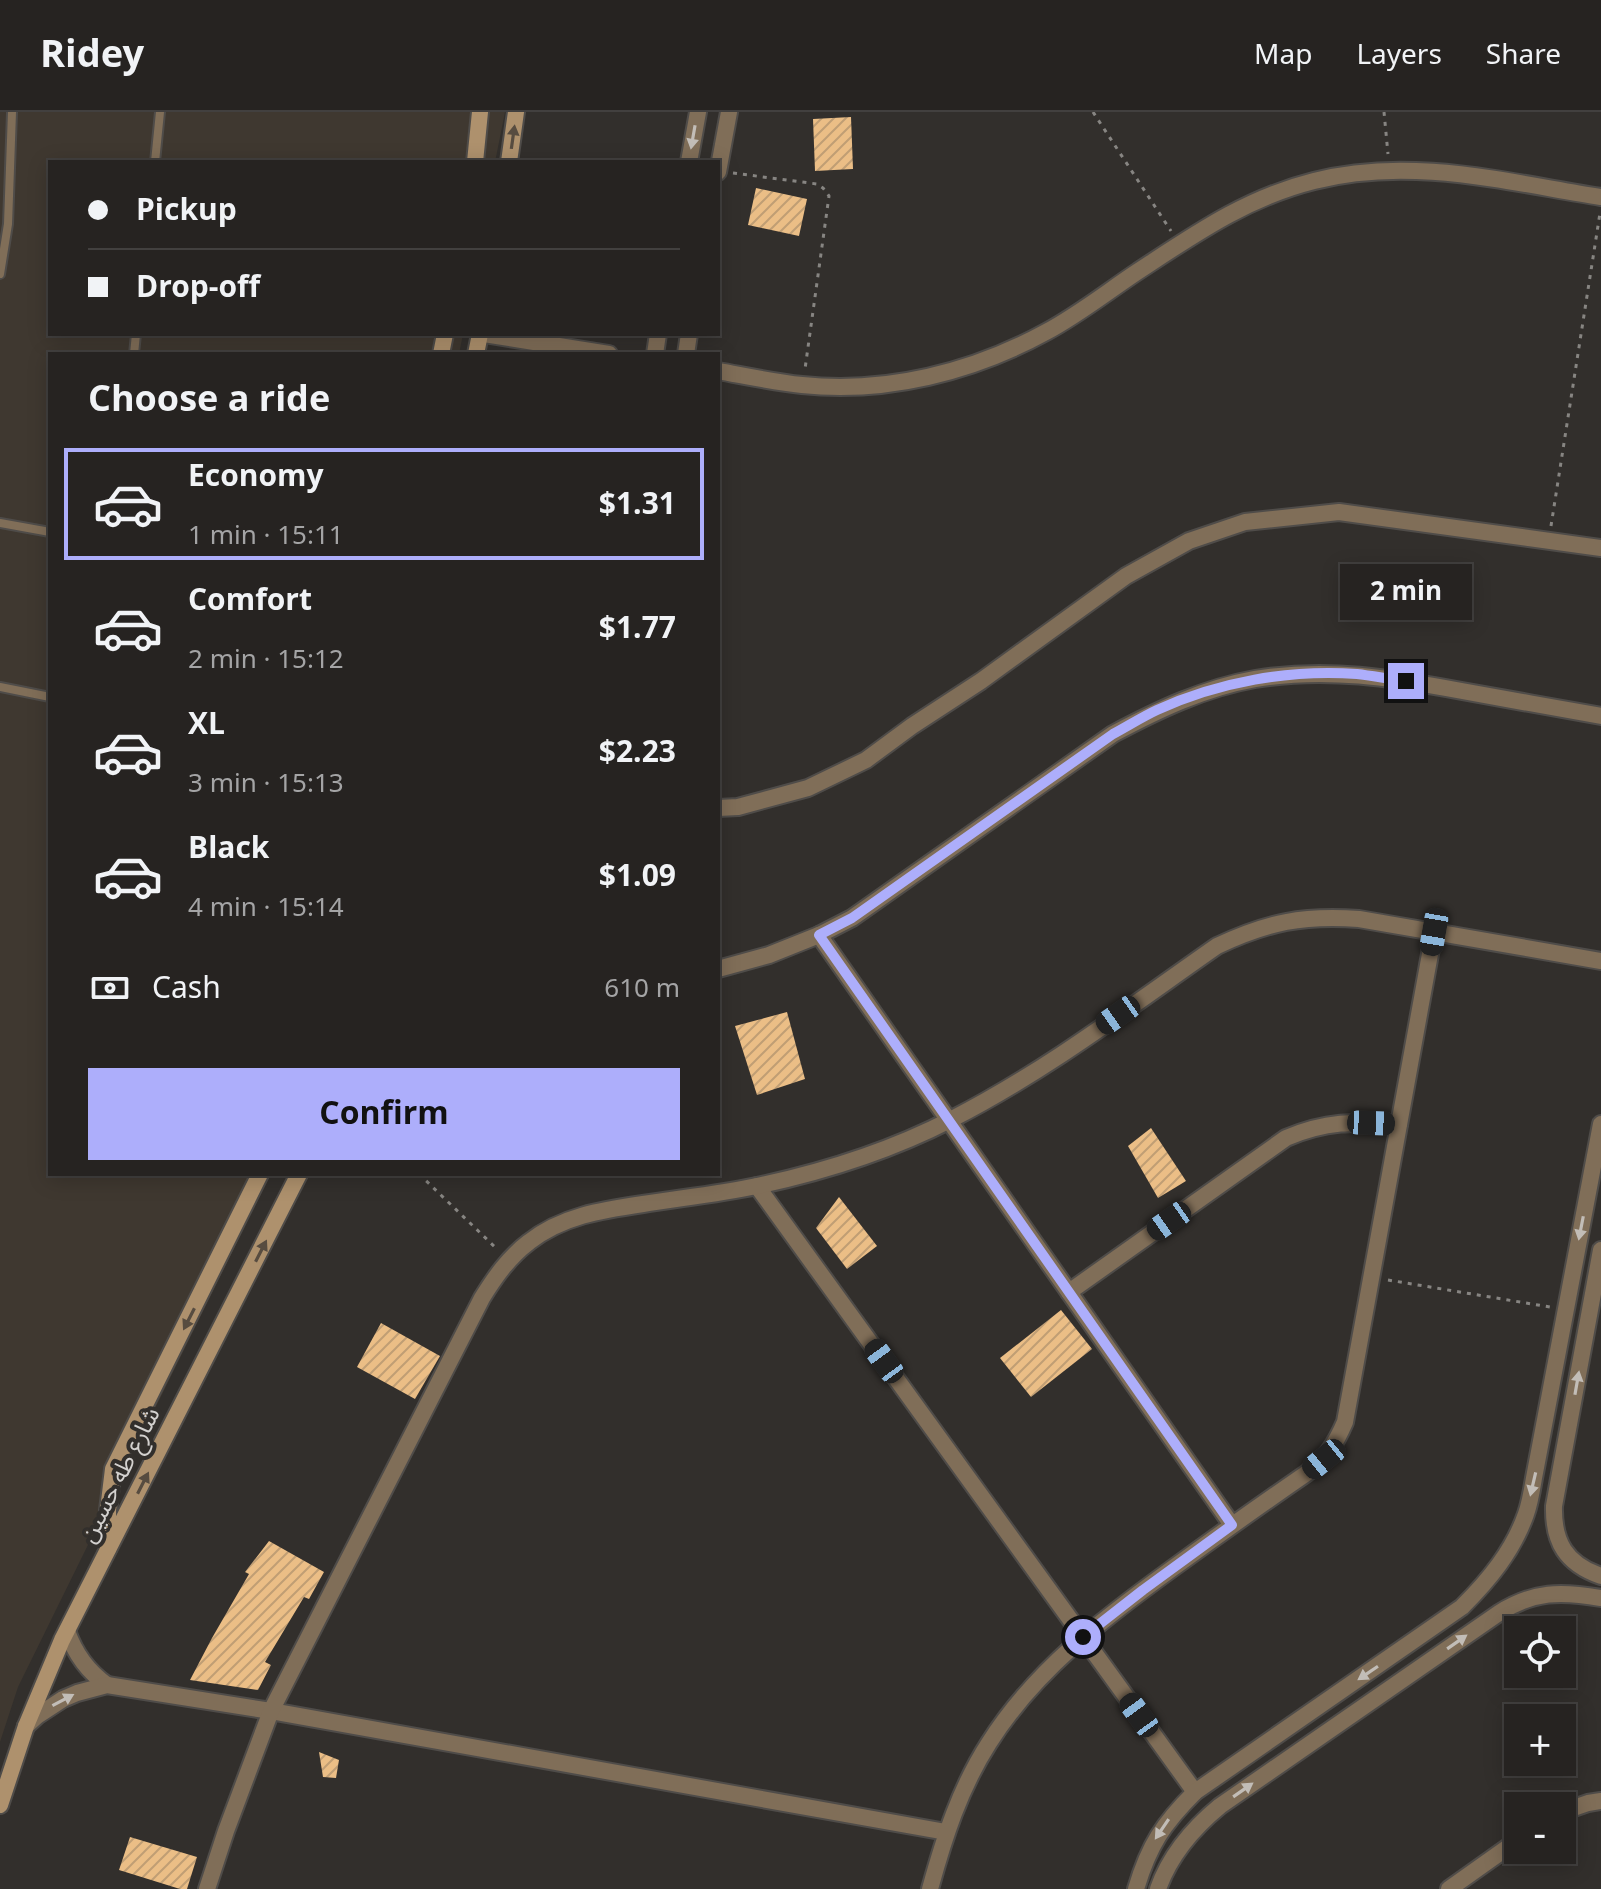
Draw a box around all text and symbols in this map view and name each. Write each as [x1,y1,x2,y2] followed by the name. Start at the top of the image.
[40,15,144,95] text: Ridey
[1254,26,1312,85] text: Map
[1356,26,1442,85] text: Layers
[1486,26,1561,85] text: Share
[507,124,520,149] one-way arrow
[687,125,699,150] one-way arrow
[136,179,237,242] text: Pickup
[136,256,260,319] text: Drop-off
[88,362,330,438] text: Choose a ride
[188,445,324,508] text: Economy
[92,468,164,540] icon: car
[599,473,676,536] text: $1.31
[188,508,344,563] text: 1 min · 15:11
[1370,564,1442,619] text: 2 min
[1340,565,1472,621] callout: 2 min
[188,569,312,632] text: Comfort
[92,592,164,664] icon: car
[599,597,676,660] text: $1.77
[188,632,344,687] text: 2 min · 15:12
[1388,663,1424,699] route end
[188,693,225,756] text: XL
[92,716,164,788] icon: car
[599,721,676,784] text: $2.23
[188,756,344,811] text: 3 min · 15:13
[188,817,269,880] text: Black
[92,840,164,912] icon: car
[599,845,676,908] text: $1.09
[188,880,344,935] text: 4 min · 15:14
[1418,906,1450,958] car
[152,957,221,1020] text: Cash
[604,961,680,1016] text: 610 m
[88,966,132,1010] icon: cash
[1091,991,1145,1039] car
[88,1068,680,1160] button: Confirm
[1347,1110,1395,1136] car
[1142,1197,1196,1245] car
[1575,1216,1587,1241] one-way arrow
[254,1239,267,1262] one-way arrow
[182,1308,195,1331] one-way arrow
[860,1335,908,1387] car
[1571,1370,1583,1395] one-way arrow
[64,1397,176,1553] street label: شارع طه حسين
[1298,1435,1350,1483] car
[136,1471,150,1494] one-way arrow
[1526,1471,1539,1496] one-way arrow
[1504,1616,1576,1864] map controls
[1504,1616,1576,1688] button: locate
[1065,1619,1101,1655] route start
[1447,1635,1468,1650] one-way arrow
[1358,1665,1379,1680] one-way arrow
[1115,1689,1163,1741] car
[52,1693,75,1706] one-way arrow
[1504,1704,1576,1776] button: +
[1233,1783,1254,1798] one-way arrow
[1504,1792,1576,1864] button: −
[1155,1819,1170,1840] one-way arrow

